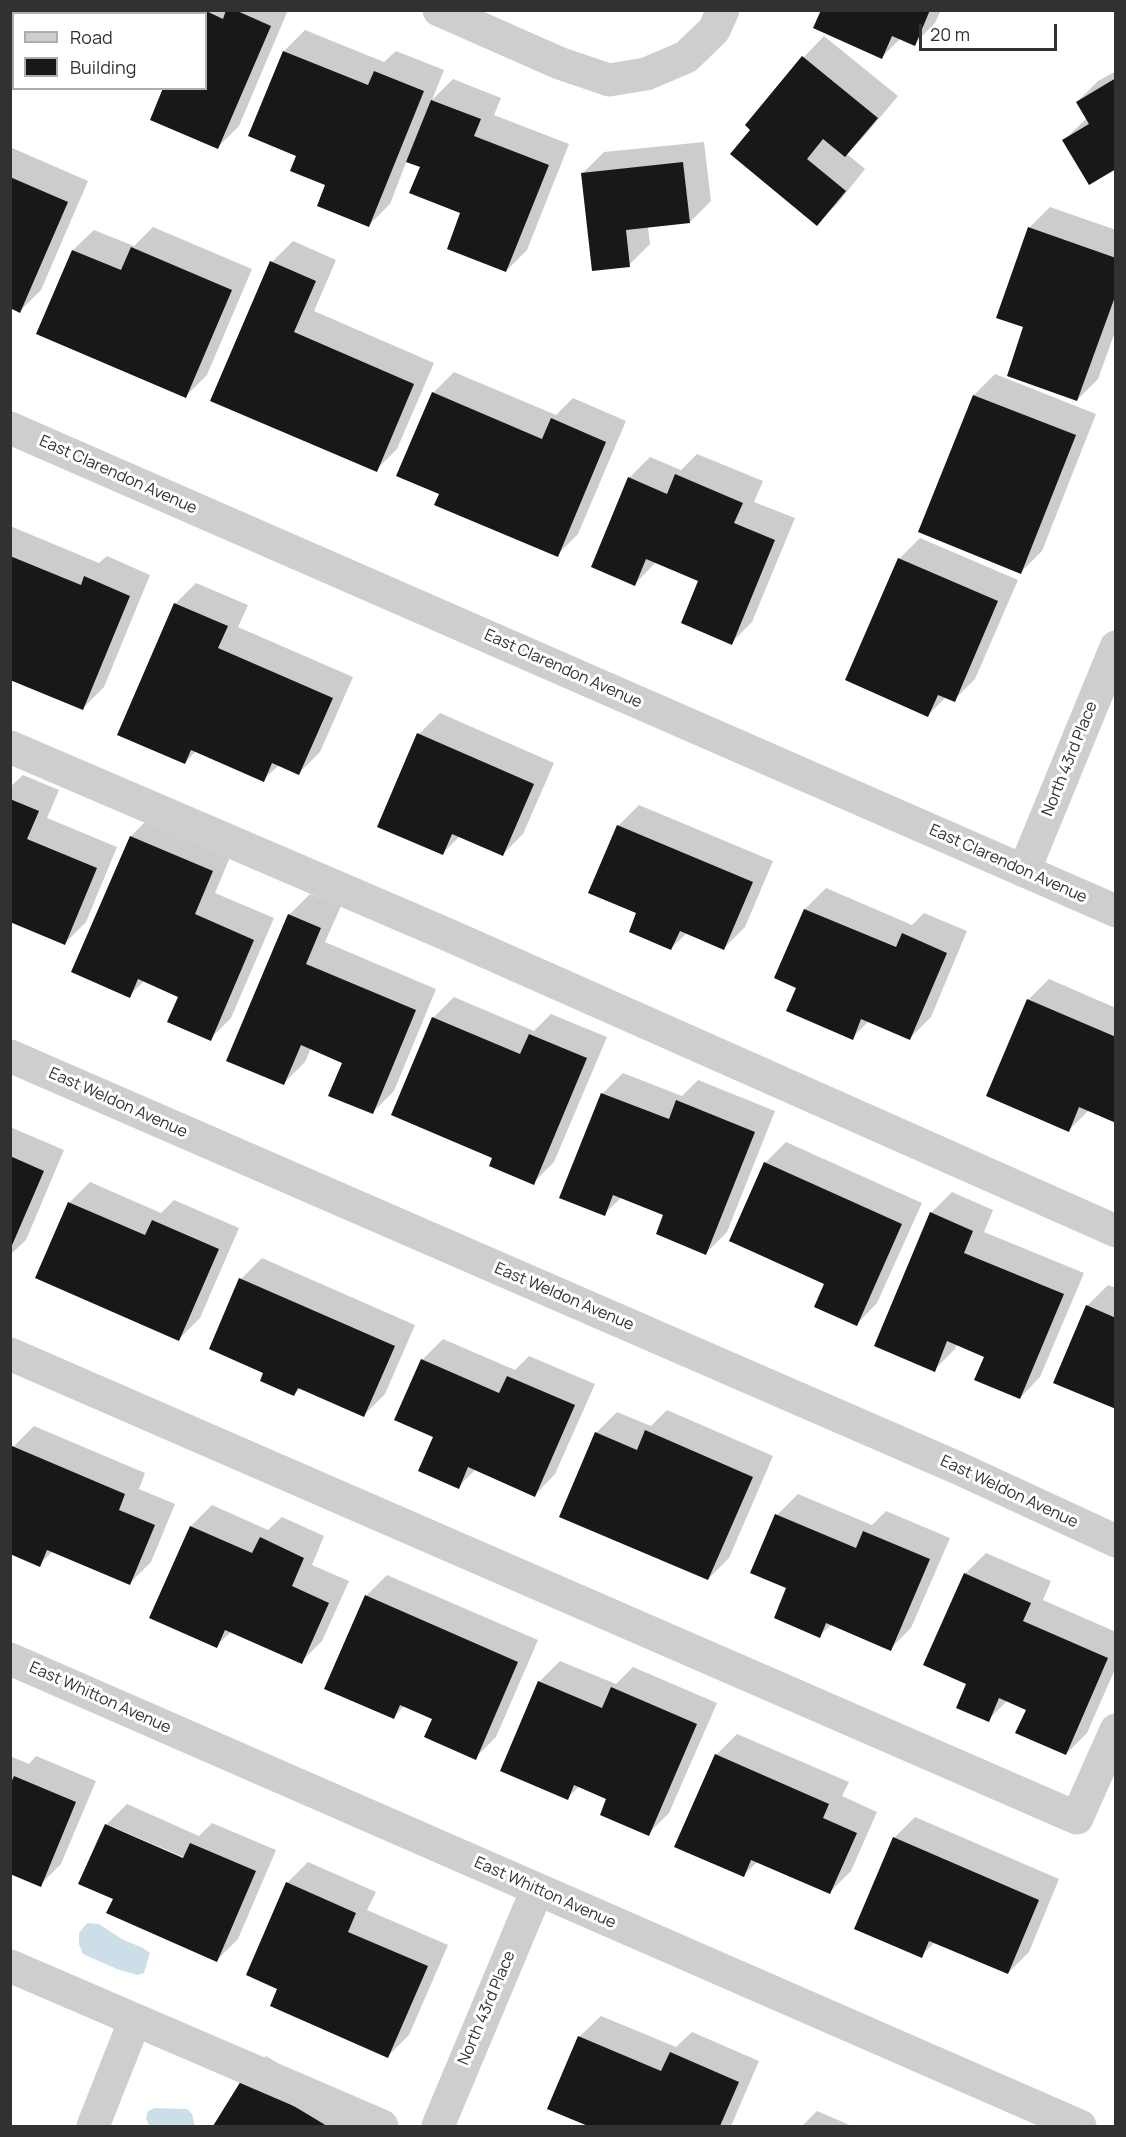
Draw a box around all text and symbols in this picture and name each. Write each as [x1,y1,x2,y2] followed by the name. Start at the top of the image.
[12,12,207,90] legend
[922,12,1060,50] scale bar
[930,22,970,46] text: 20 m
[70,25,113,49] text: Road
[70,55,136,79] text: Building
[36,432,200,518] street label: East Clarendon Avenue
[481,626,645,712] street label: East Clarendon Avenue
[1038,699,1102,819] street label: North 43rd Place
[926,821,1090,907] street label: East Clarendon Avenue
[46,1064,190,1142] street label: East Weldon Avenue
[491,1259,637,1335] street label: East Weldon Avenue
[937,1452,1081,1532] street label: East Weldon Avenue
[26,1658,174,1738] street label: East Whitton Avenue
[471,1853,619,1933] street label: East Whitton Avenue
[454,1948,520,2068] street label: North 43rd Place

